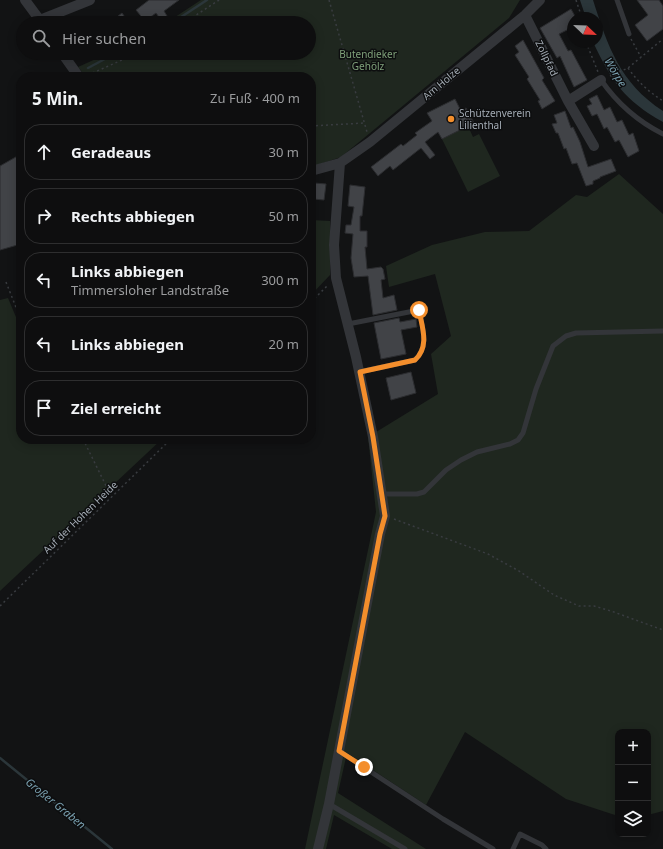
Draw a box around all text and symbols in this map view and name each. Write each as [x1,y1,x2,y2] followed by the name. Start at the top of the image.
[567,12,603,48] north arrow
[16,16,316,60] search box
[30,27,52,49] icon: search
[62,28,146,48] text: Hier suchen
[532,38,562,78] street label: Zollpfad
[339,47,397,73] park label: Butendieker Gehölz
[601,55,631,90] water label: Wörpe
[419,63,463,103] street label: Am Holze
[32,87,83,110] text: 5 Min.
[210,89,300,107] text: Zu Fuß · 400 m
[459,106,531,132] place label: Schützenverein Lilienthal
[446,114,456,124] marker: Schützenverein Lilienthal
[33,141,55,163] icon: ahead
[71,142,151,162] text: Geradeaus
[269,143,299,161] text: 30 m
[33,205,55,227] icon: right
[71,206,195,226] text: Rechts abbiegen
[269,207,299,225] text: 50 m
[71,261,184,281] text: Links abbiegen
[33,269,55,291] icon: left
[261,271,299,289] text: 300 m
[71,281,229,299] text: Timmersloher Landstraße
[410,301,428,319] route start
[33,333,55,355] icon: left
[71,334,184,354] text: Links abbiegen
[269,335,299,353] text: 20 m
[33,397,55,419] icon: arrive
[71,398,161,418] text: Ziel erreicht
[40,477,121,556] street label: Auf der Hohen Heide
[615,729,651,837] map controls
[615,729,651,765] button: +
[355,758,373,776] route end
[615,765,651,801] button: −
[23,774,89,832] water label: Großer Graben
[615,801,651,837] button: layers

